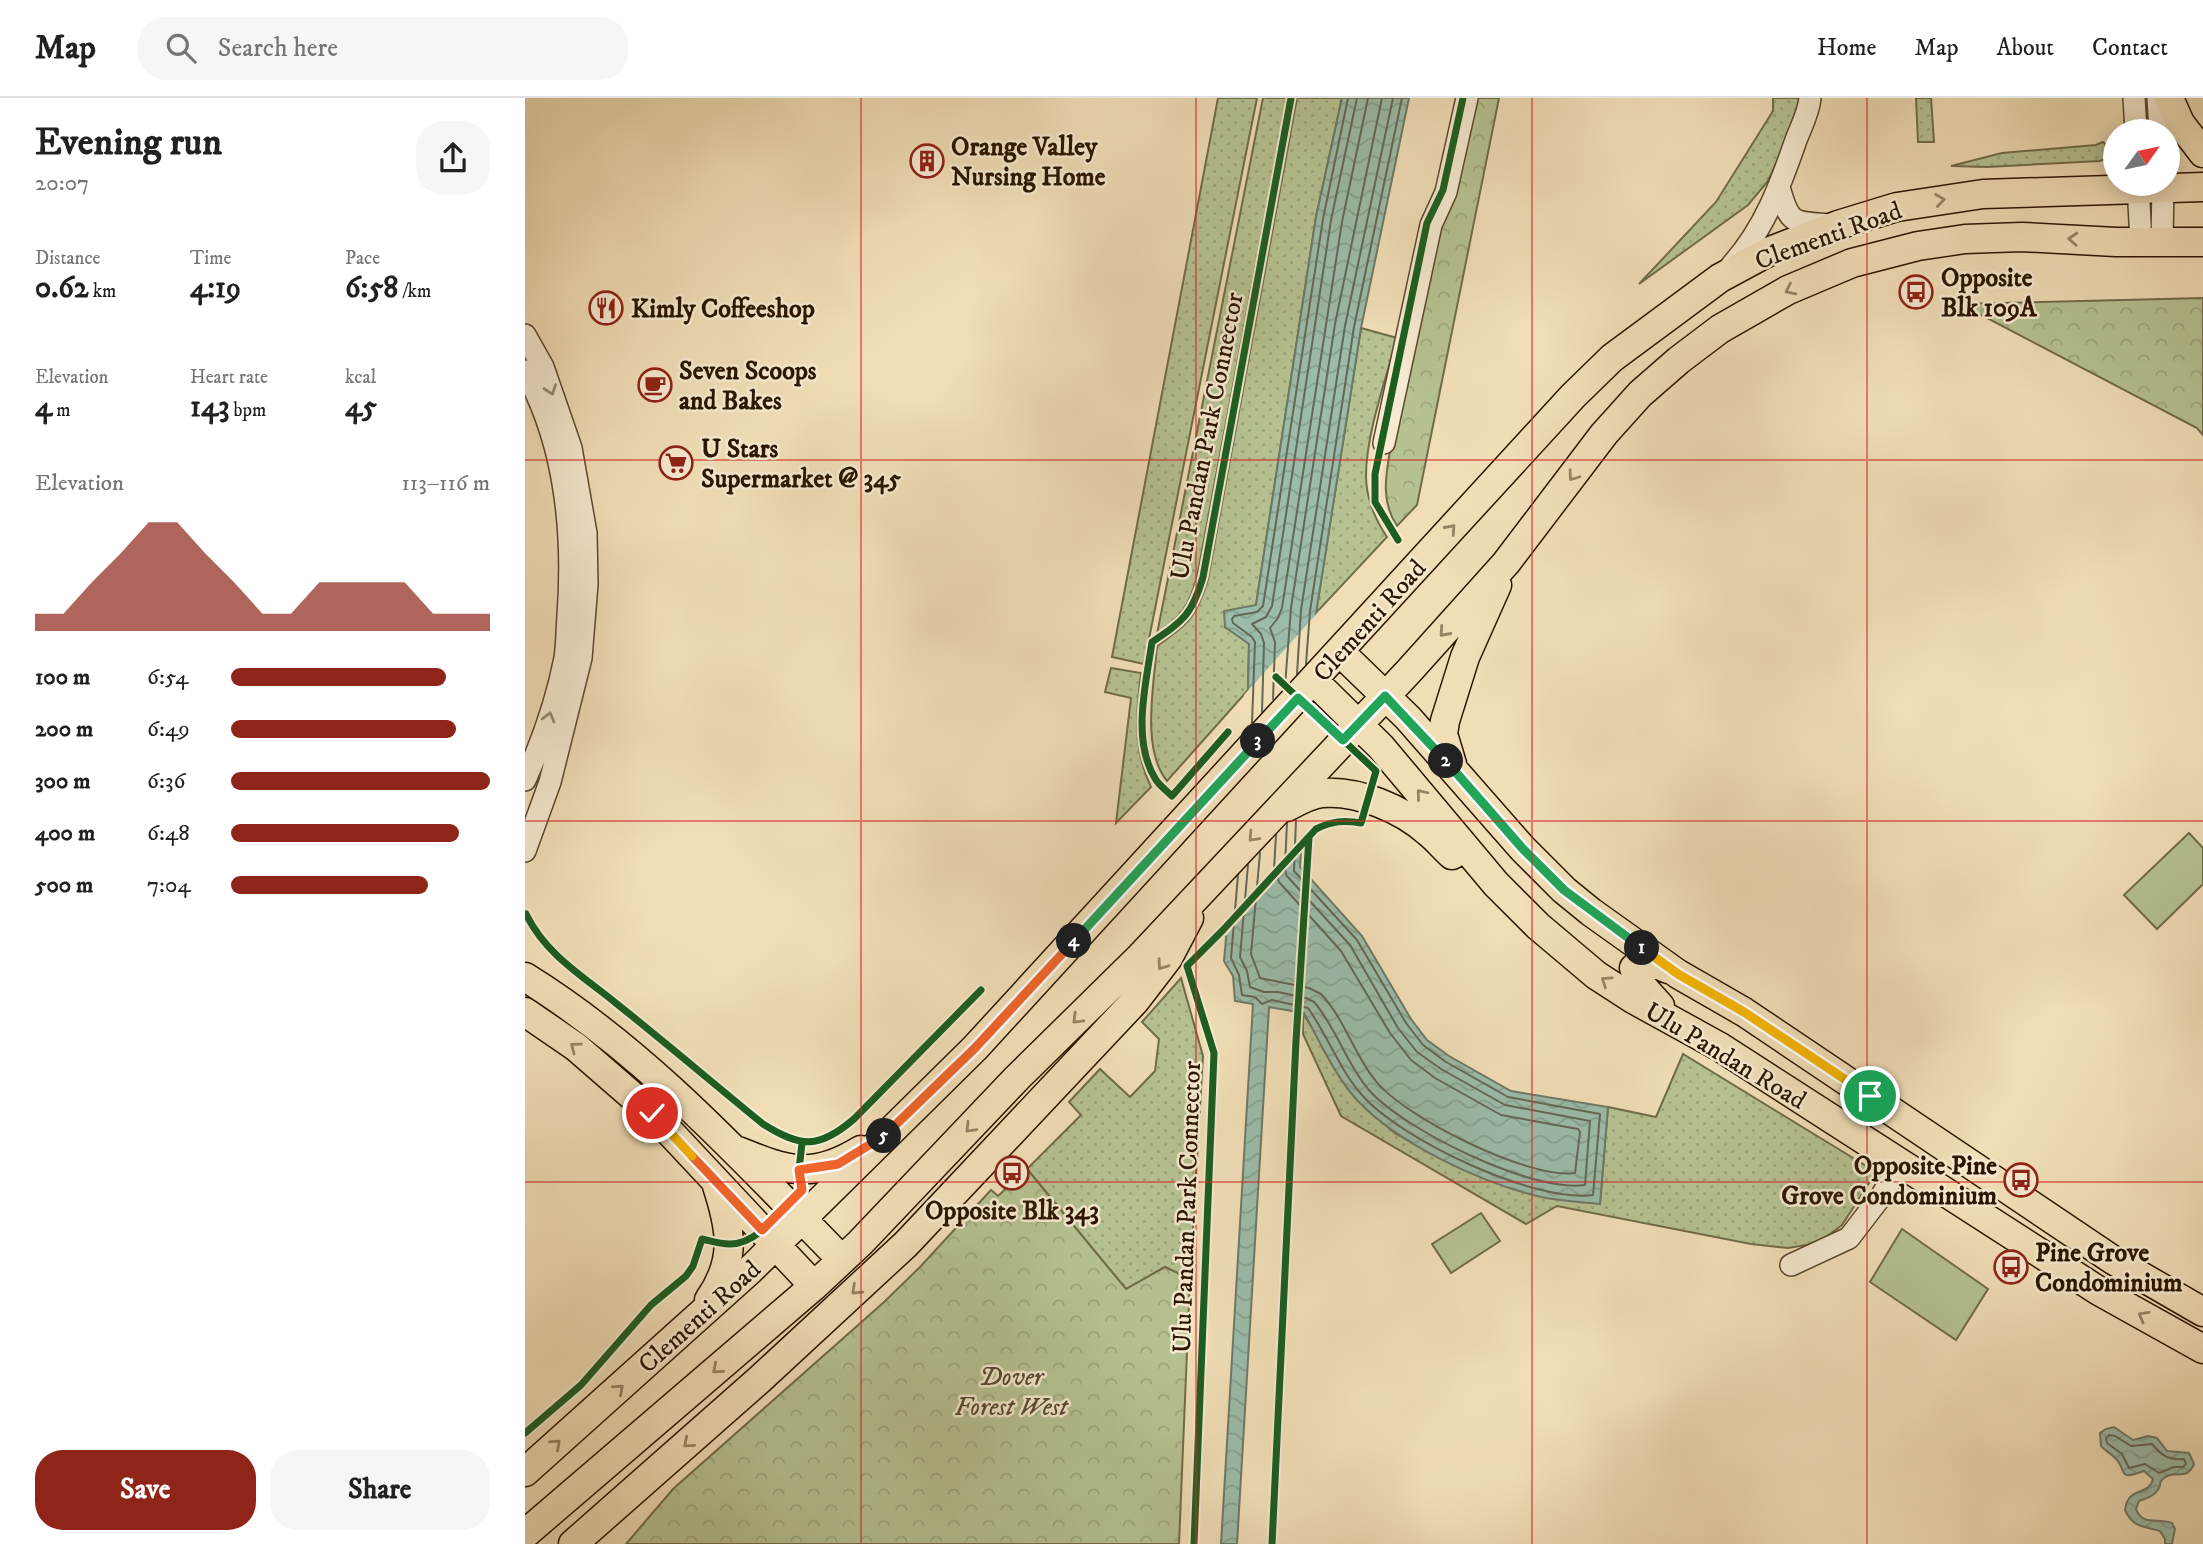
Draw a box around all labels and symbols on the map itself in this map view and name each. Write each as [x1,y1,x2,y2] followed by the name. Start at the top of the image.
[2103,119,2181,196] north arrow
[951,131,1106,194] place label: Orange Valley Nursing Home
[908,142,946,180] building icon: Orange Valley Nursing Home
[1934,193,1945,208] one-way arrow
[1751,195,1906,278] street label: Clementi Road
[2067,232,2078,247] one-way arrow
[1941,262,2038,325] place label: Opposite Blk 109A
[1897,273,1935,311] bus stop icon: Opposite Blk 109A
[1785,282,1797,296] one-way arrow
[587,289,625,327] restaurant icon: Kimly Coffeeshop
[1163,289,1252,583] street label: Ulu Pandan Park Connector
[631,293,815,326] place label: Kimly Coffeeshop
[679,355,817,418] place label: Seven Scoops and Bakes
[636,366,674,404] cafe icon: Seven Scoops and Bakes
[543,383,557,395] one-way arrow
[701,433,901,496] place label: U Stars Supermarket @ 345
[657,444,695,482] supermarket icon: U Stars Supermarket @ 345
[1569,468,1581,480] one-way arrow
[1443,524,1456,537] one-way arrow
[1306,553,1434,689] street label: Clementi Road
[1440,624,1452,637] one-way arrow
[541,711,555,723] one-way arrow
[1241,724,1275,758] pin: 3
[1429,744,1464,778] pin: 2
[1417,790,1429,803] one-way arrow
[1248,829,1261,842] one-way arrow
[1057,924,1091,958] pin: 4
[1625,930,1659,966] pin: 1
[1158,958,1170,970] one-way arrow
[1601,977,1614,990] one-way arrow
[1638,995,1812,1117] street label: Ulu Pandan Road
[1072,1011,1085,1024] one-way arrow
[570,1043,583,1055] one-way arrow
[1166,1060,1209,1354] street label: Ulu Pandan Park Connector
[1840,1066,1900,1126] pin
[622,1083,682,1143] pin
[867,1118,901,1154] pin: 5
[965,1120,978,1133] one-way arrow
[1781,1150,1997,1213] place label: Opposite Pine Grove Condominium
[993,1154,1031,1192] bus stop icon: Opposite Blk 343
[2002,1161,2040,1199] bus stop icon: Opposite Pine Grove Condominium
[925,1195,1099,1228] place label: Opposite Blk 343
[2035,1237,2183,1300] place label: Pine Grove Condominium
[1992,1248,2030,1286] bus stop icon: Pine Grove Condominium
[632,1253,768,1381] street label: Clementi Road
[851,1282,864,1294] one-way arrow
[2138,1311,2151,1324] one-way arrow
[713,1361,726,1373] one-way arrow
[955,1361,1069,1424] park label: Dover Forest West
[611,1385,624,1397] one-way arrow
[683,1435,696,1447] one-way arrow
[548,1440,561,1453] one-way arrow

